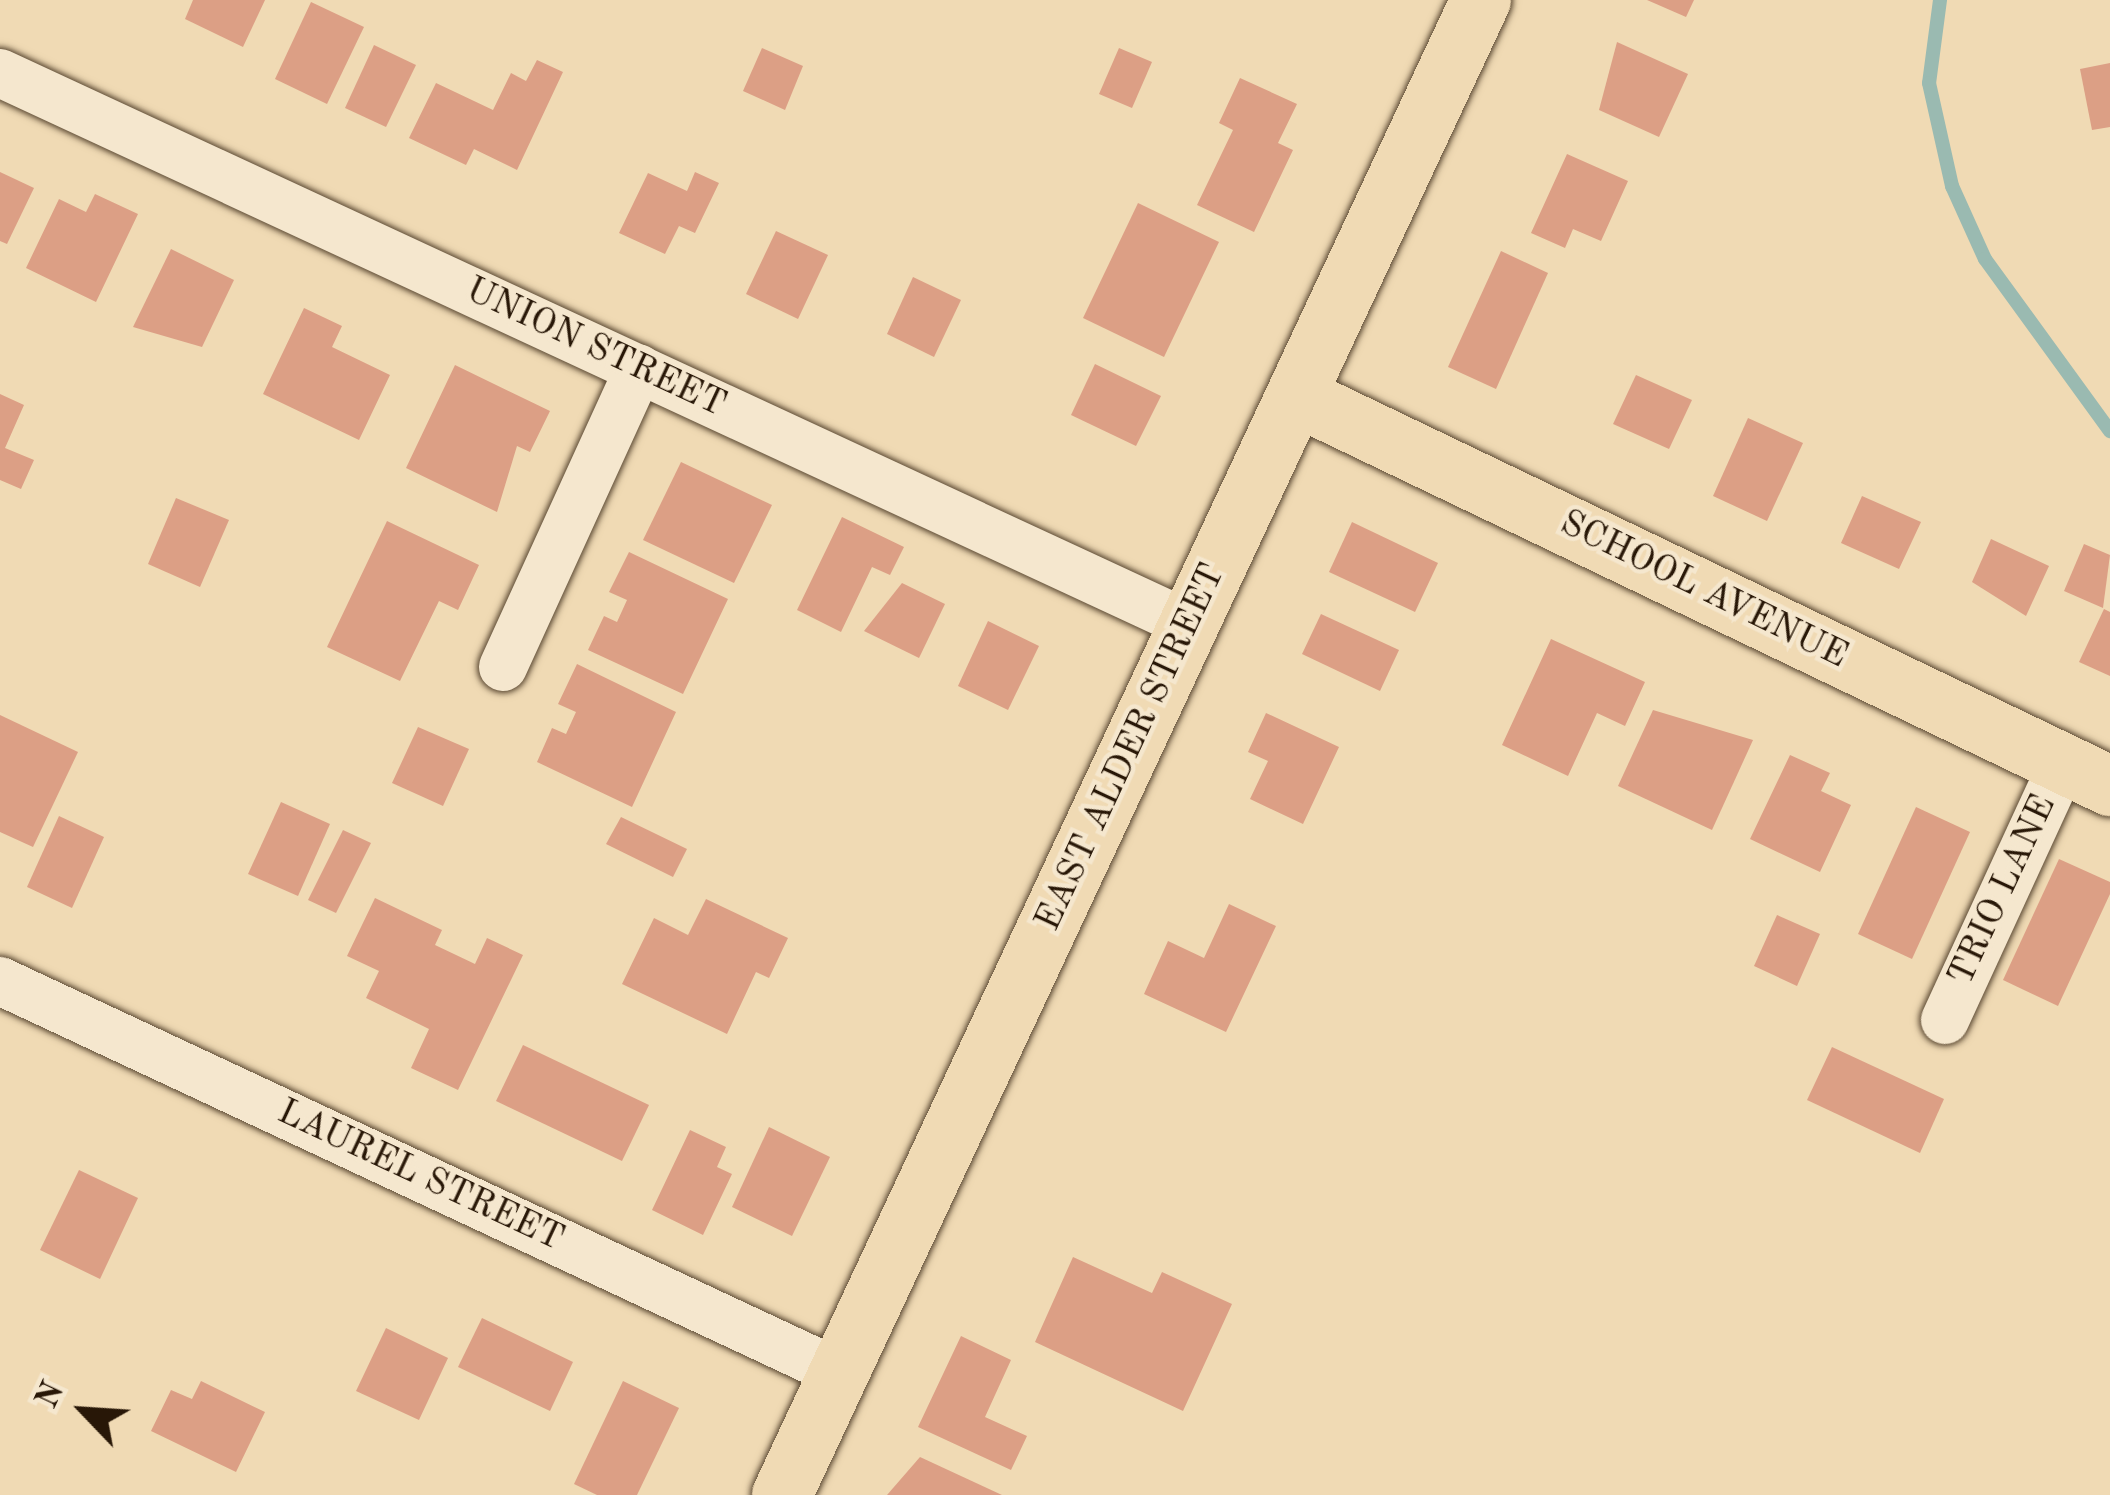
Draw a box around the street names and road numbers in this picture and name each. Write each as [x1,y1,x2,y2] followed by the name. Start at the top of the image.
[458,270,732,428] street label: UNION STREET
[1552,503,1854,679] street label: SCHOOL AVENUE
[1028,558,1236,938] street label: EAST ALDER STREET
[1941,789,2067,993] street label: TRIO LANE
[270,1092,570,1262] street label: LAUREL STREET

